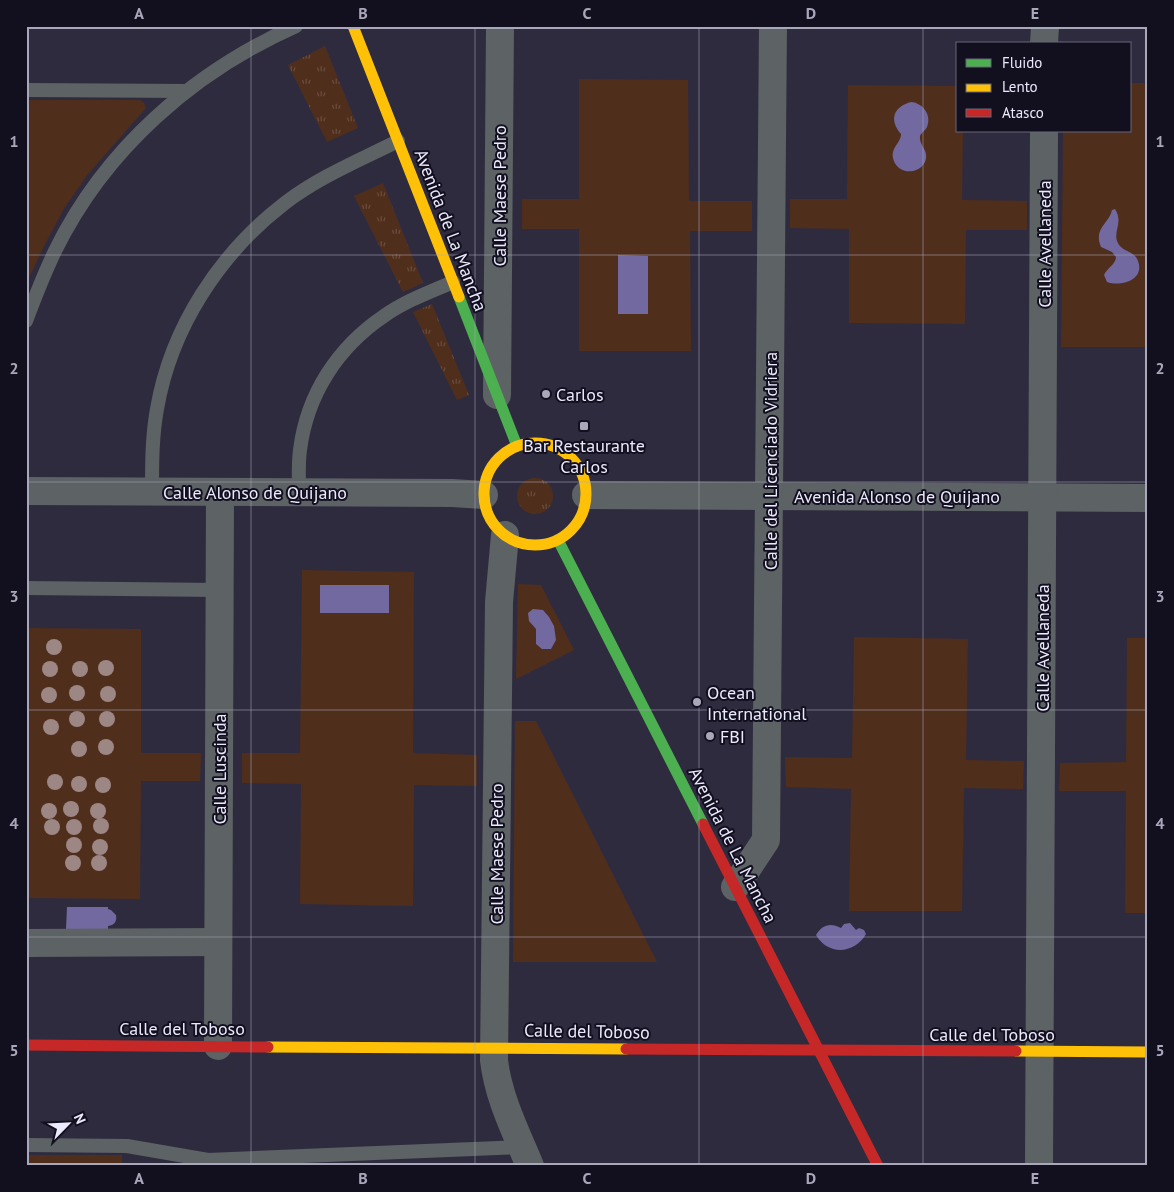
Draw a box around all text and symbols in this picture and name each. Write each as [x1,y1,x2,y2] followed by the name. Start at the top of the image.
[134,3,144,23] text: A
[358,3,368,23] text: B
[583,3,592,23] text: C
[806,3,816,23] text: D
[1031,3,1039,23] text: E
[956,42,1132,132] legend
[1002,53,1042,72] text: Fluido
[1002,77,1038,96] text: Lento
[1002,103,1044,122] text: Atasco
[488,125,511,267] street label: Calle Maese Pedro
[9,131,19,151] text: 1
[1155,131,1165,151] text: 1
[409,146,493,314] street label: Avenida de La Mancha
[1033,180,1056,308] street label: Calle Avellaneda
[759,352,782,570] street label: Calle del Licenciado Vidriera
[9,358,19,378] text: 2
[1155,358,1165,378] text: 2
[556,383,604,406] place label: Carlos
[540,388,552,400] marker: Carlos
[578,420,590,432] marker: Bar Restaurante Carlos
[523,434,645,478] place label: Bar Restaurante Carlos
[163,481,347,504] street label: Calle Alonso de Quijano
[794,485,1000,508] street label: Avenida Alonso de Quijano
[1031,584,1054,712] street label: Calle Avellaneda
[9,586,19,606] text: 3
[1155,586,1165,606] text: 3
[707,681,807,725] place label: Ocean International
[691,696,703,708] marker: Ocean International
[208,714,231,825] street label: Calle Luscinda
[720,725,745,748] place label: FBI
[704,730,716,742] marker: FBI
[684,763,782,927] street label: Avenida de La Mancha
[485,783,508,925] street label: Calle Maese Pedro
[9,813,19,833] text: 4
[1155,813,1165,833] text: 4
[119,1017,245,1040] street label: Calle del Toboso
[524,1018,650,1044] street label: Calle del Toboso
[929,1023,1055,1046] street label: Calle del Toboso
[9,1040,19,1060] text: 5
[1155,1040,1165,1060] text: 5
[42,1100,92,1150] north arrow
[70,1111,90,1127] text: N
[134,1168,144,1188] text: A
[358,1168,368,1188] text: B
[583,1168,592,1188] text: C
[806,1168,816,1188] text: D
[1031,1168,1039,1188] text: E

